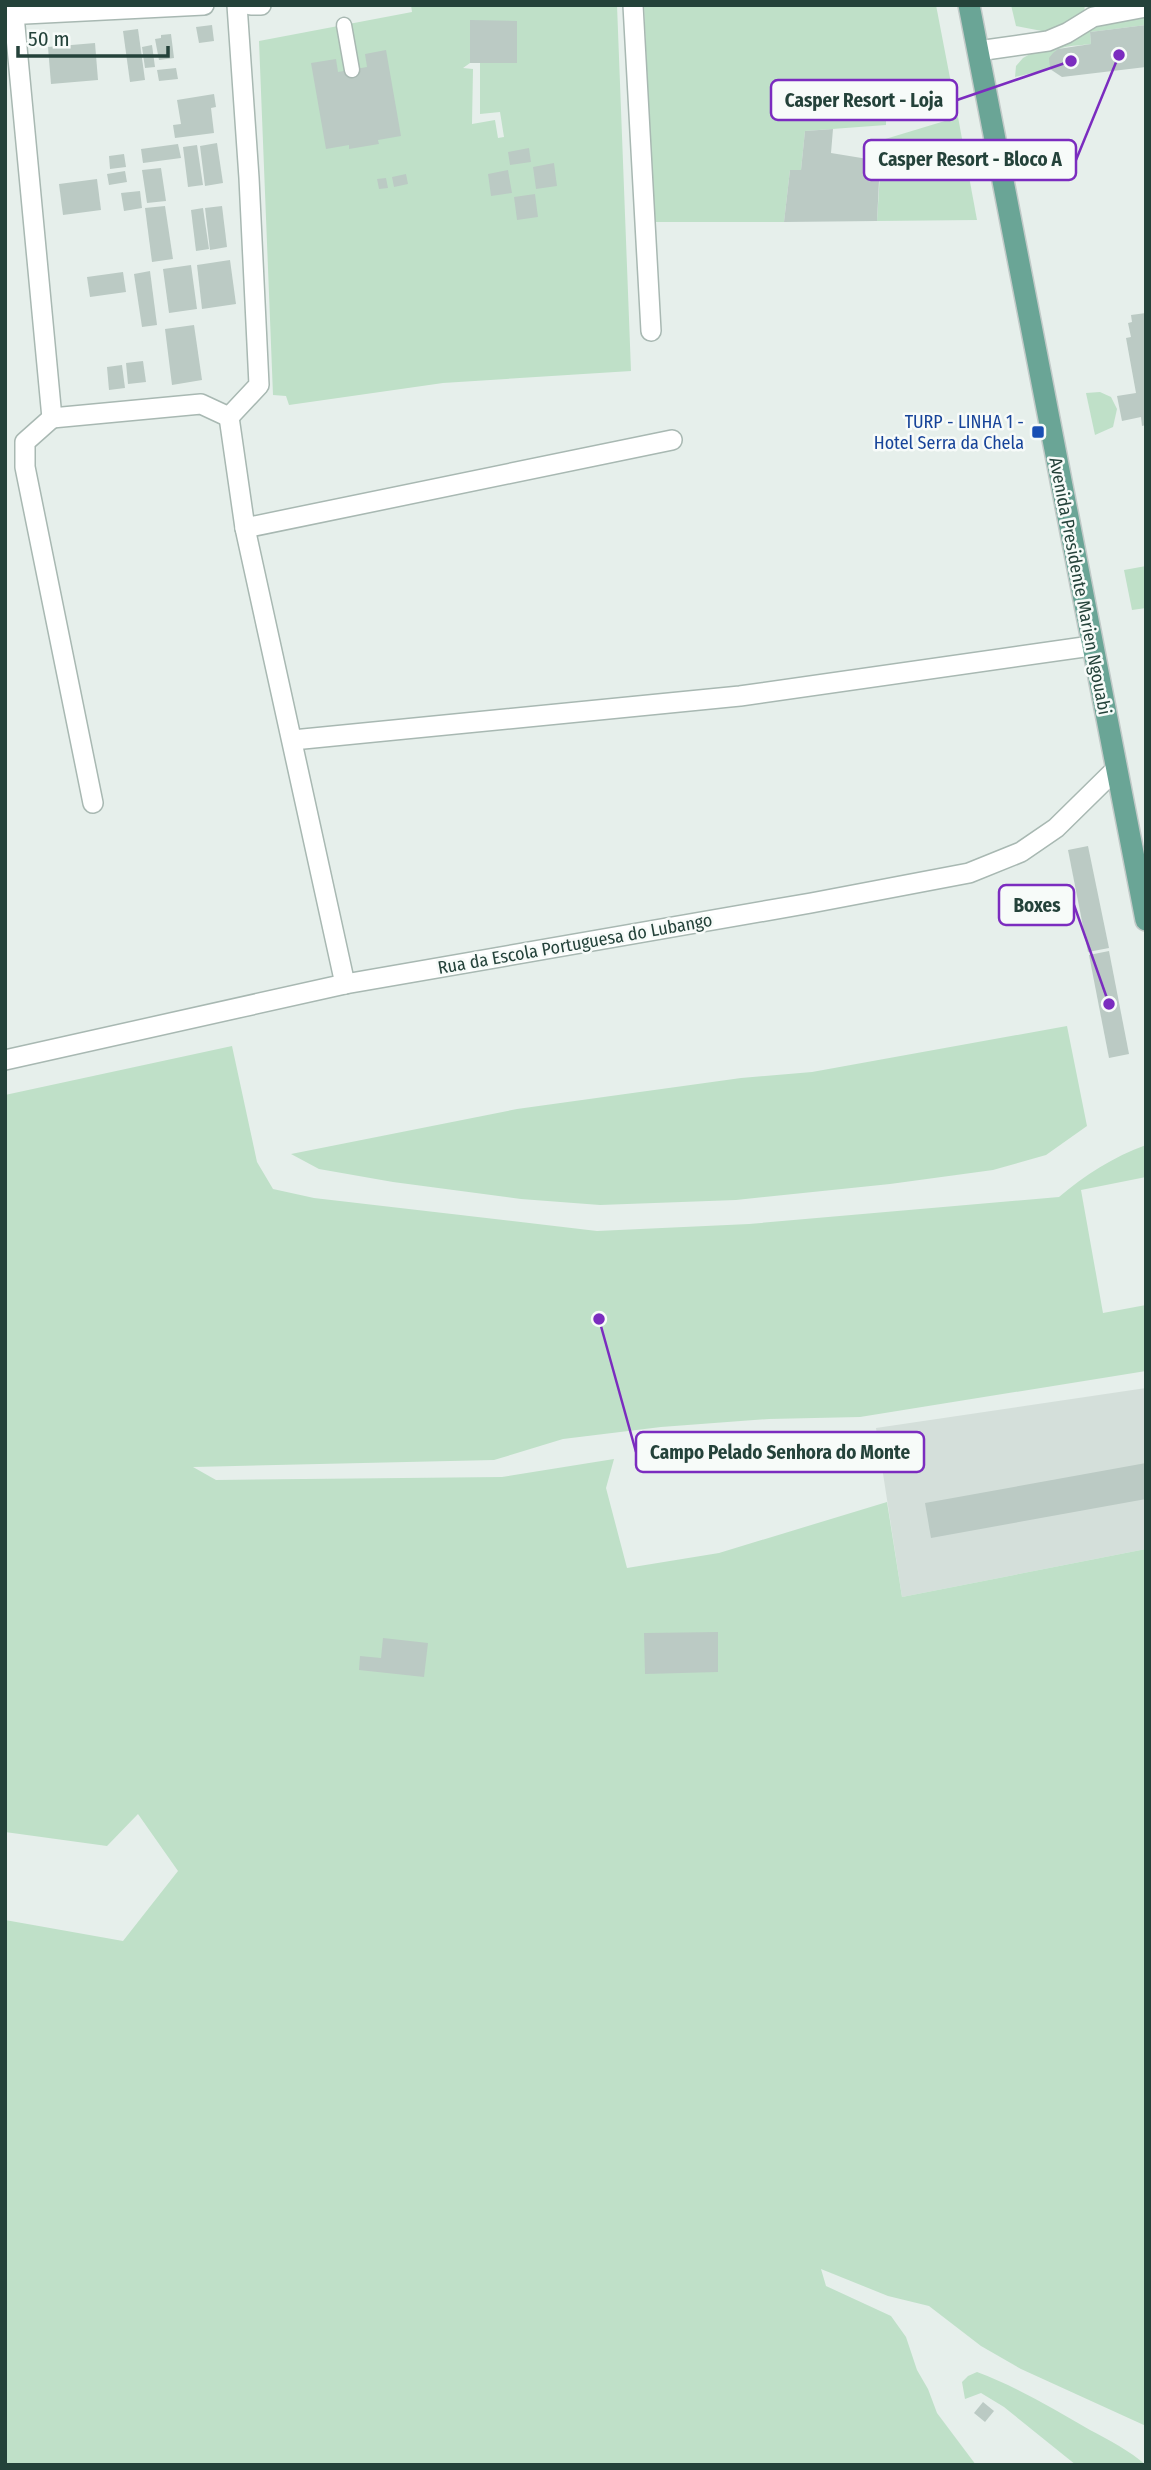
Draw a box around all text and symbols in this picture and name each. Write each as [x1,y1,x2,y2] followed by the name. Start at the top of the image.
[18,14,168,58] scale bar
[28,26,70,52] text: 50 m
[771,80,957,120] callout: Casper Resort - Loja
[785,89,943,112] text: Casper Resort - Loja
[864,140,1076,180] callout: Casper Resort - Bloco A
[878,148,1062,171] text: Casper Resort - Bloco A
[874,411,1024,454] place label: TURP - LINHA 1 - Hotel Serra da Chela
[1030,424,1046,440] marker: TURP - LINHA 1 - Hotel Serra da Chela
[1044,455,1116,717] street label: Avenida Presidente Marien Ngouabi
[999,885,1074,925] callout: Boxes
[1013,894,1061,917] text: Boxes
[436,909,714,979] street label: Rua da Escola Portuguesa do Lubango
[636,1432,924,1472] callout: Campo Pelado Senhora do Monte
[650,1441,910,1464] text: Campo Pelado Senhora do Monte

